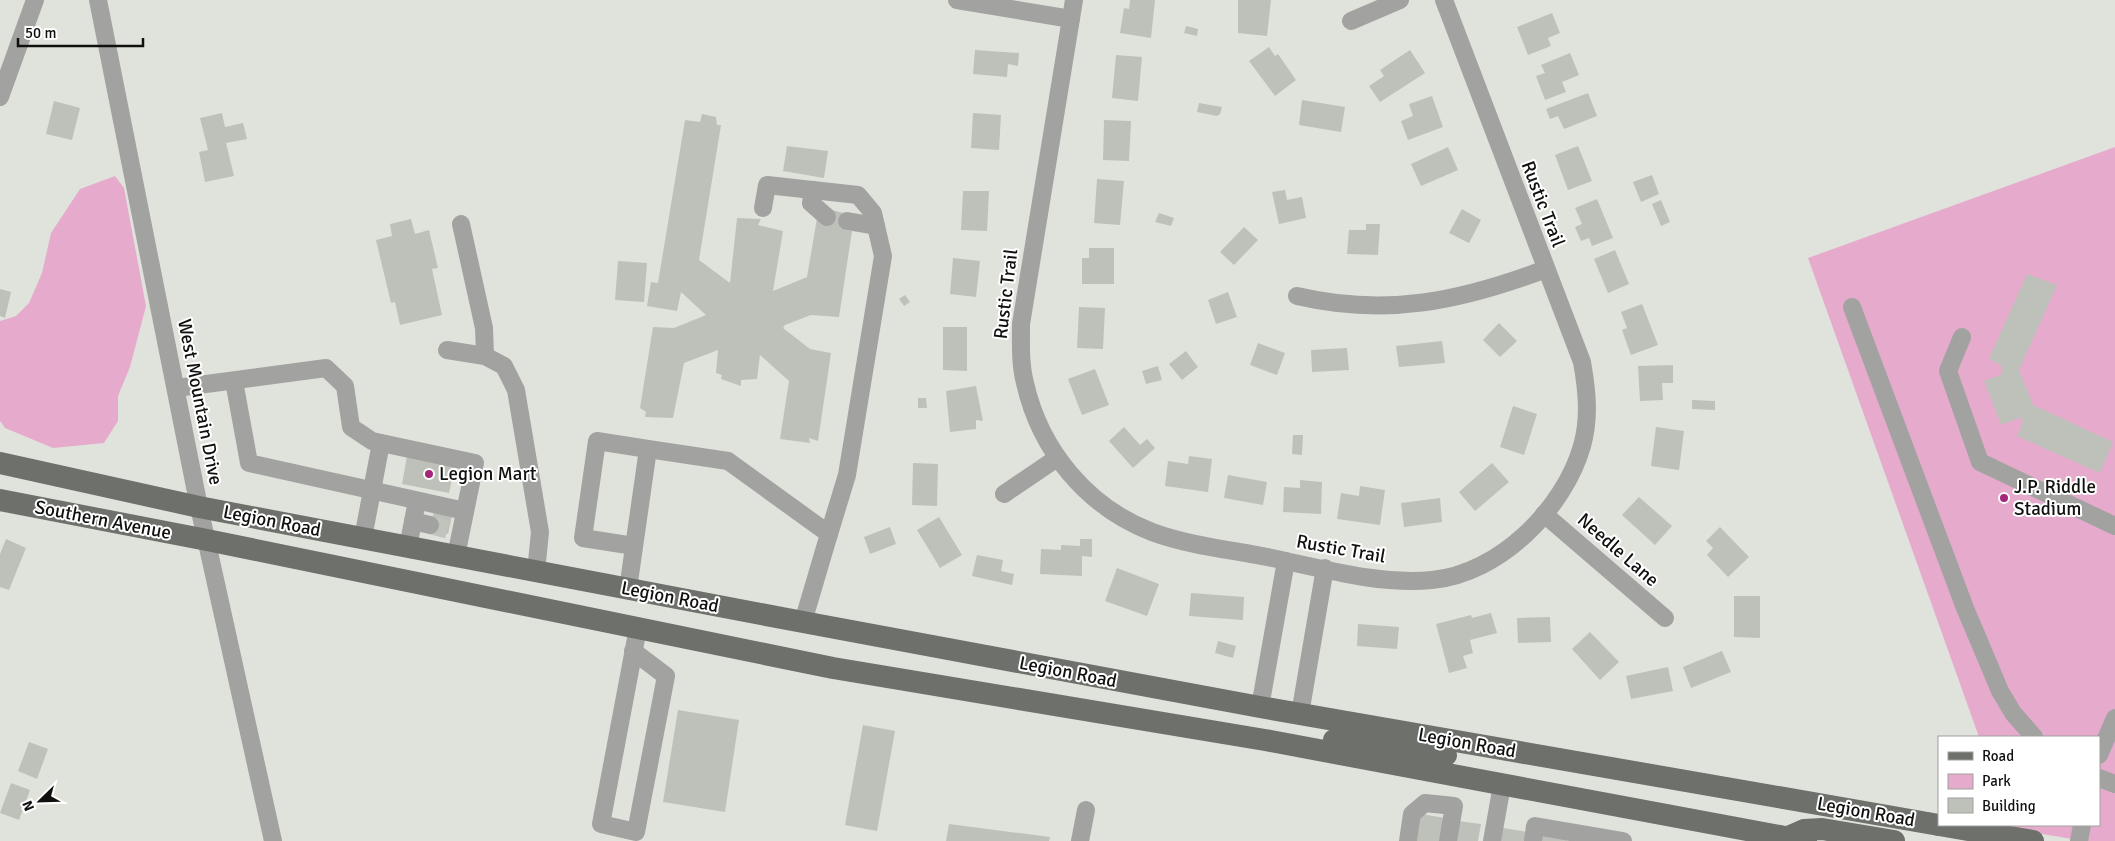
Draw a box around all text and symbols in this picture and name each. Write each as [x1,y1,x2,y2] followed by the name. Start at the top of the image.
[18,15,142,47] scale bar
[25,24,56,42] text: 50 m
[1516,157,1570,251] street label: Rustic Trail
[989,248,1023,340] street label: Rustic Trail
[172,317,228,487] street label: West Mountain Drive
[439,462,537,486] place label: Legion Mart
[423,468,435,480] marker: Legion Mart
[2014,475,2096,521] place label: J.P. Riddle Stadium
[1998,492,2010,504] marker: J.P. Riddle Stadium
[33,495,173,545] street label: Southern Avenue
[221,500,323,542] street label: Legion Road
[1572,508,1664,592] street label: Needle Lane
[1294,529,1388,569] street label: Rustic Trail
[619,576,721,618] street label: Legion Road
[1017,651,1119,693] street label: Legion Road
[1416,723,1518,763] street label: Legion Road
[1938,736,2100,826] legend
[1982,747,2014,765] text: Road
[1982,772,2011,790] text: Park
[15,776,65,826] north arrow
[1815,792,1917,832] street label: Legion Road
[1982,797,2036,815] text: Building
[19,798,38,814] text: N

